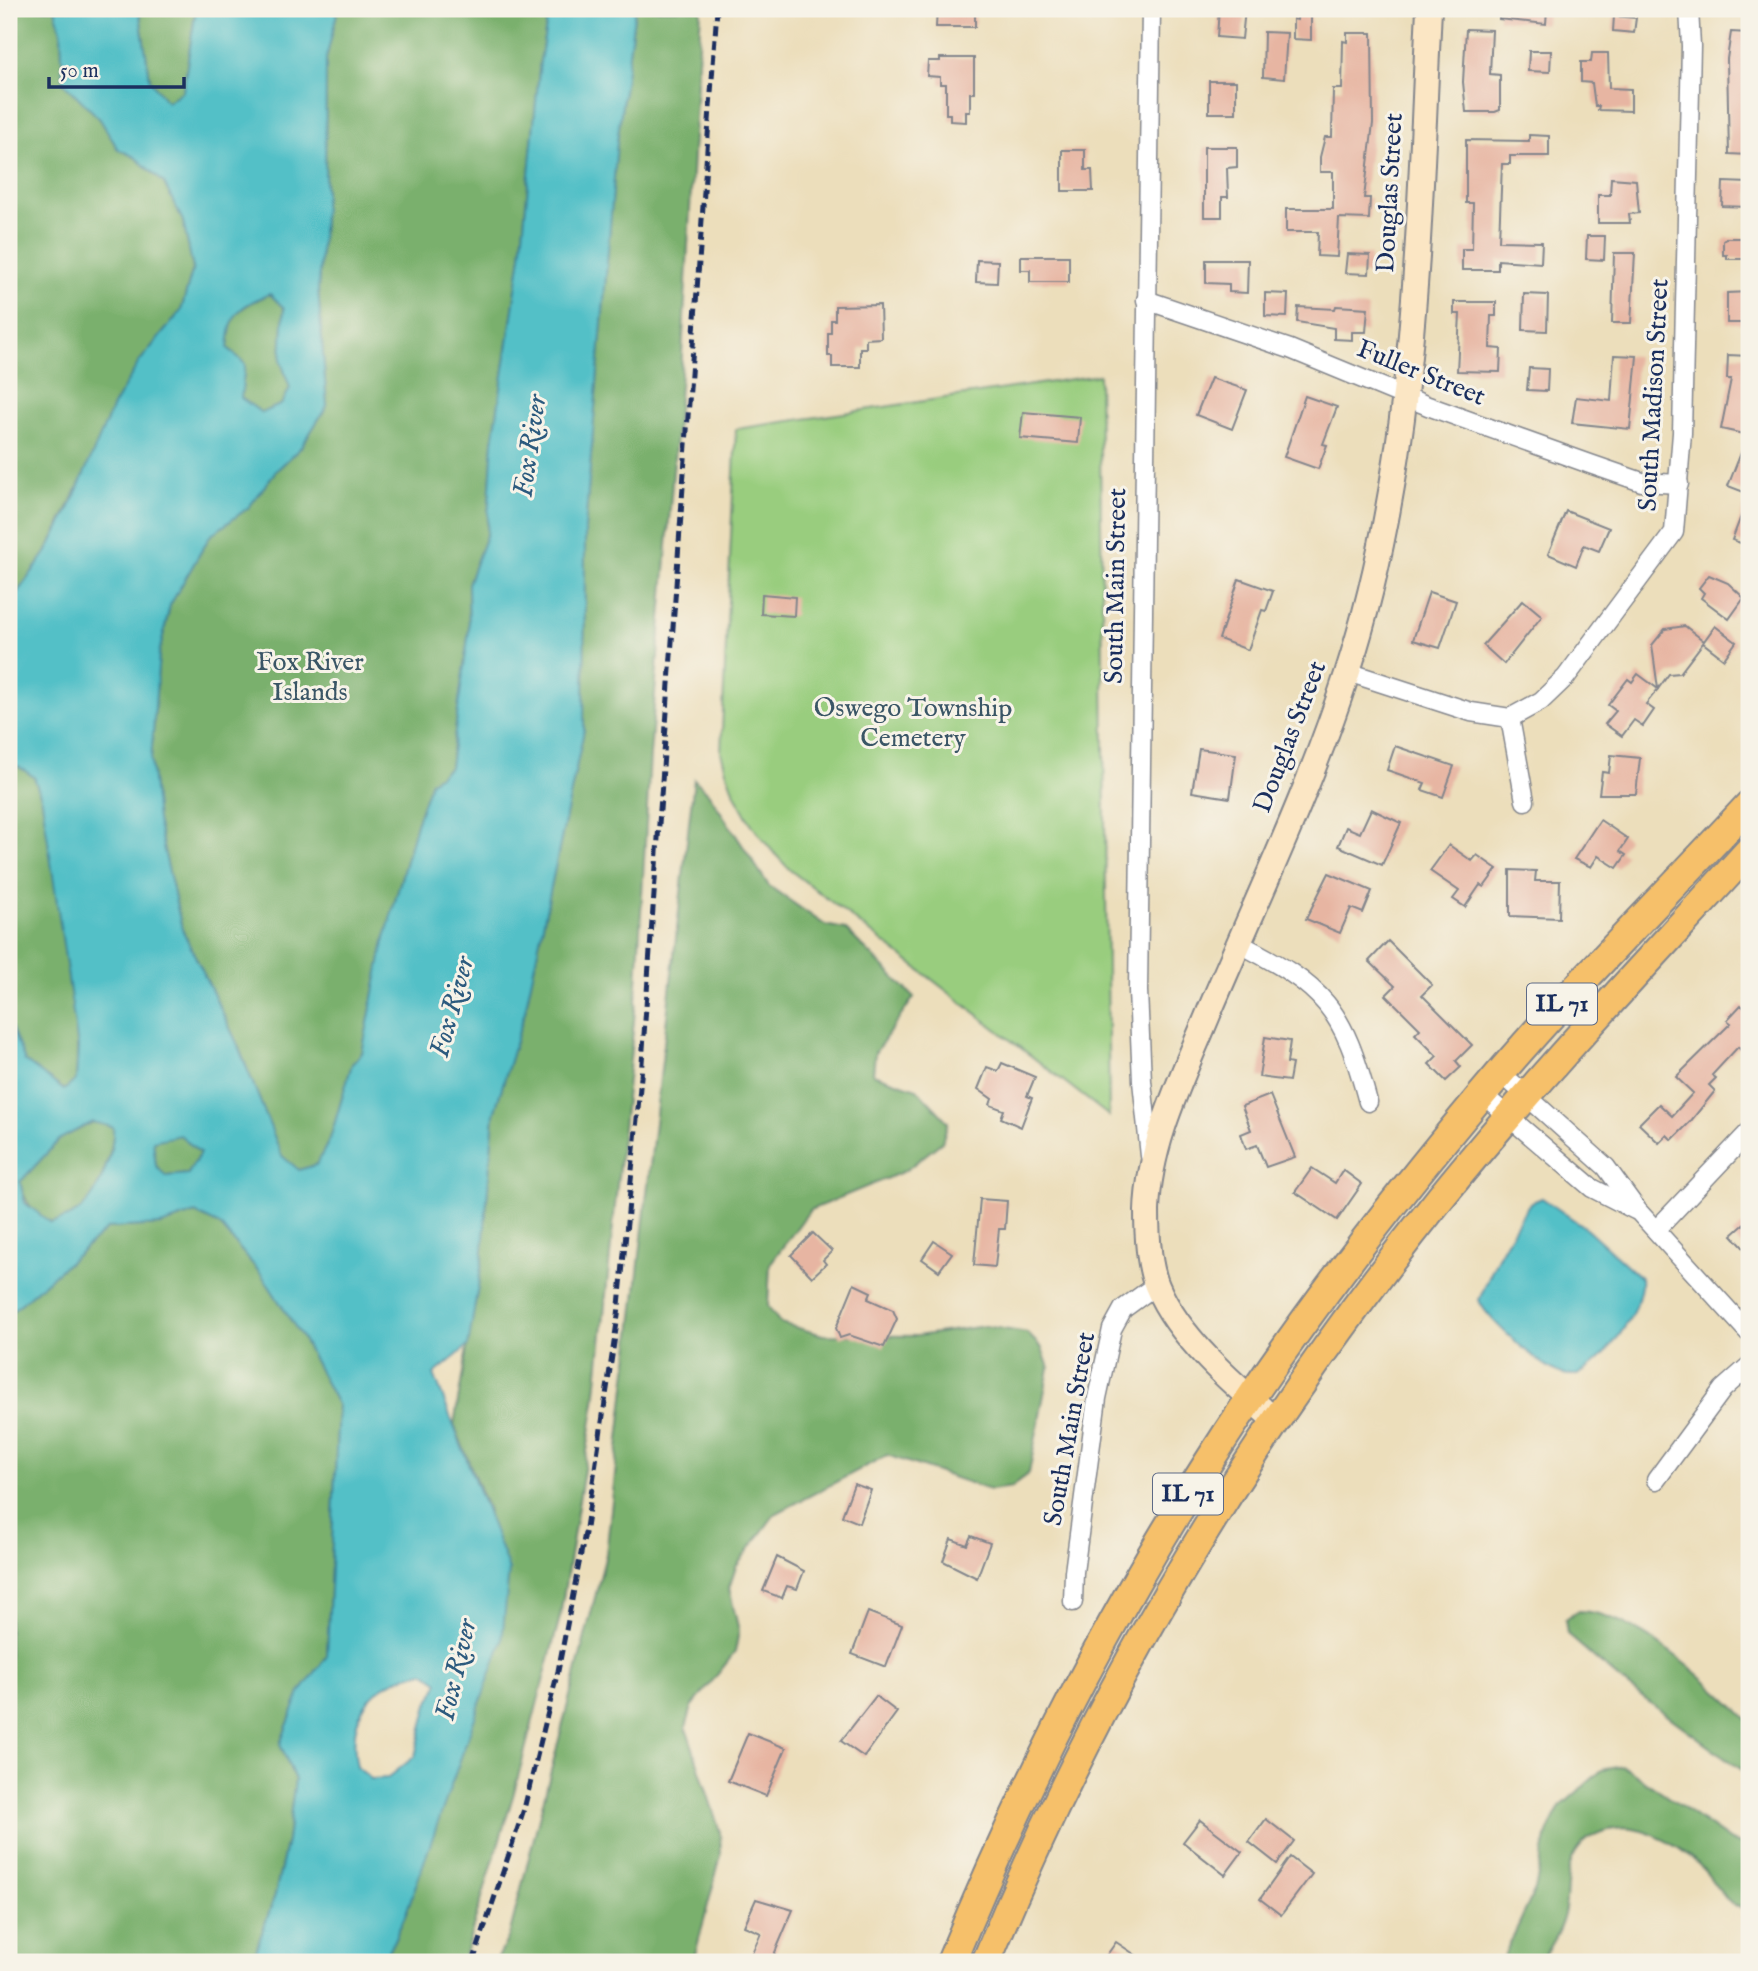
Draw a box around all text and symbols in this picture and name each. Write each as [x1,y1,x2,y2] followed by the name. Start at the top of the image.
[49,46,184,90] scale bar
[60,58,99,85] text: 50 m
[1369,112,1411,274] street label: Douglas Street
[1631,278,1677,512] street label: South Madison Street
[1352,332,1490,414] street label: Fuller Street
[507,391,556,499] water label: Fox River
[1098,488,1134,684] street label: South Main Street
[256,646,364,709] park label: Fox River Islands
[1246,656,1334,818] street label: Douglas Street
[814,692,1012,755] park label: Oswego Township Cemetery
[423,951,484,1061] water label: Fox River
[1527,984,1597,1024] road number: IL 71
[1037,1330,1103,1528] street label: South Main Street
[1153,1474,1223,1514] road number: IL 71
[428,1614,486,1724] water label: Fox River

